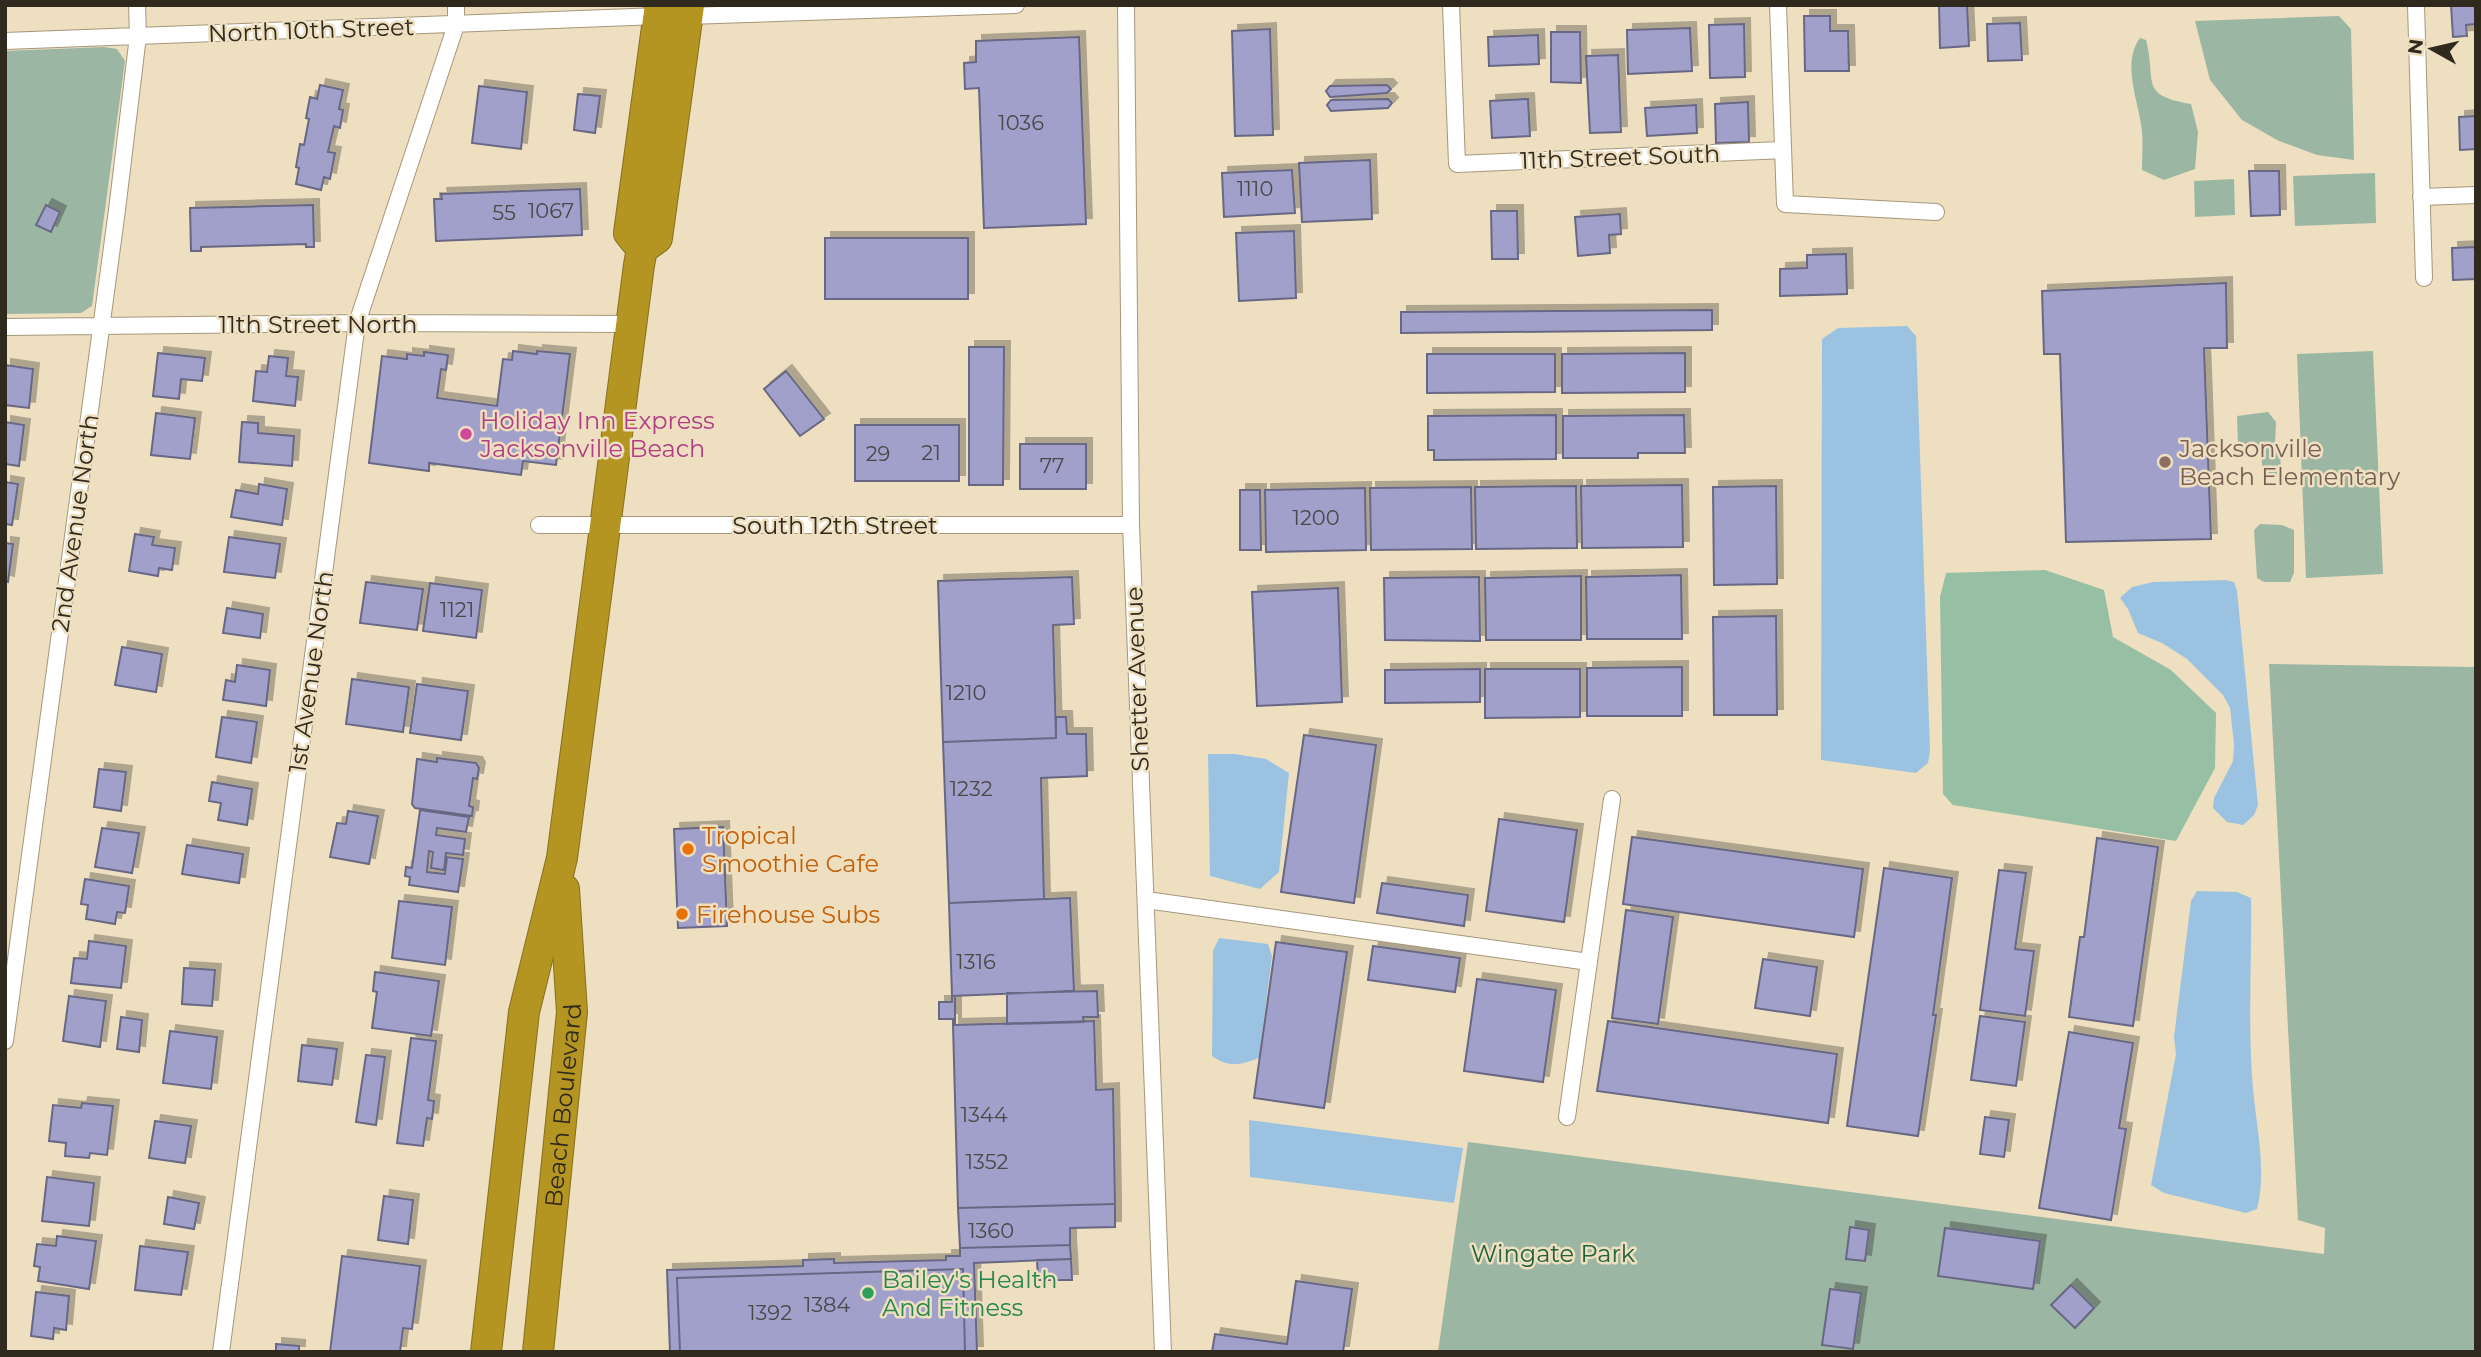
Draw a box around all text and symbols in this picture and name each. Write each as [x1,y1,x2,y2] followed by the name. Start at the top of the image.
[207,12,415,48] street label: North 10th Street
[2397,14,2467,84] north arrow
[2403,37,2428,56] text: N
[998,110,1044,135] house number: 1036
[1519,139,1721,175] street label: 11th Street South
[1237,176,1273,201] house number: 1110
[528,198,574,223] house number: 1067
[492,200,516,225] house number: 55
[219,310,417,339] street label: 11th Street North
[479,406,715,463] place label: Holiday Inn Express Jacksonville Beach
[45,412,105,634] street label: 2nd Avenue North
[458,426,474,442] marker: Holiday Inn Express Jacksonville Beach
[2178,434,2400,491] place label: Jacksonville Beach Elementary
[921,440,941,465] house number: 21
[866,441,890,466] house number: 29
[1040,453,1064,478] house number: 77
[2157,454,2173,470] marker: Jacksonville Beach Elementary
[1292,505,1340,530] house number: 1200
[732,511,938,540] street label: South 12th Street
[282,569,340,775] street label: 1st Avenue North
[1119,586,1155,772] street label: Shetter Avenue
[440,597,474,622] house number: 1121
[946,680,987,705] house number: 1210
[949,776,993,801] house number: 1232
[702,821,879,878] place label: Tropical Smoothie Cafe
[680,841,696,857] marker: Tropical Smoothie Cafe
[696,900,880,929] place label: Firehouse Subs
[674,906,690,922] marker: Firehouse Subs
[956,949,996,974] house number: 1316
[538,1002,587,1208] street label: Beach Boulevard
[960,1102,1008,1127] house number: 1344
[966,1149,1009,1174] house number: 1352
[968,1218,1014,1243] house number: 1360
[1471,1239,1636,1268] park label: Wingate Park
[882,1265,1057,1322] place label: Bailey's Health And Fitness
[860,1285,876,1301] marker: Bailey's Health And Fitness
[804,1292,850,1317] house number: 1384
[748,1300,792,1325] house number: 1392

